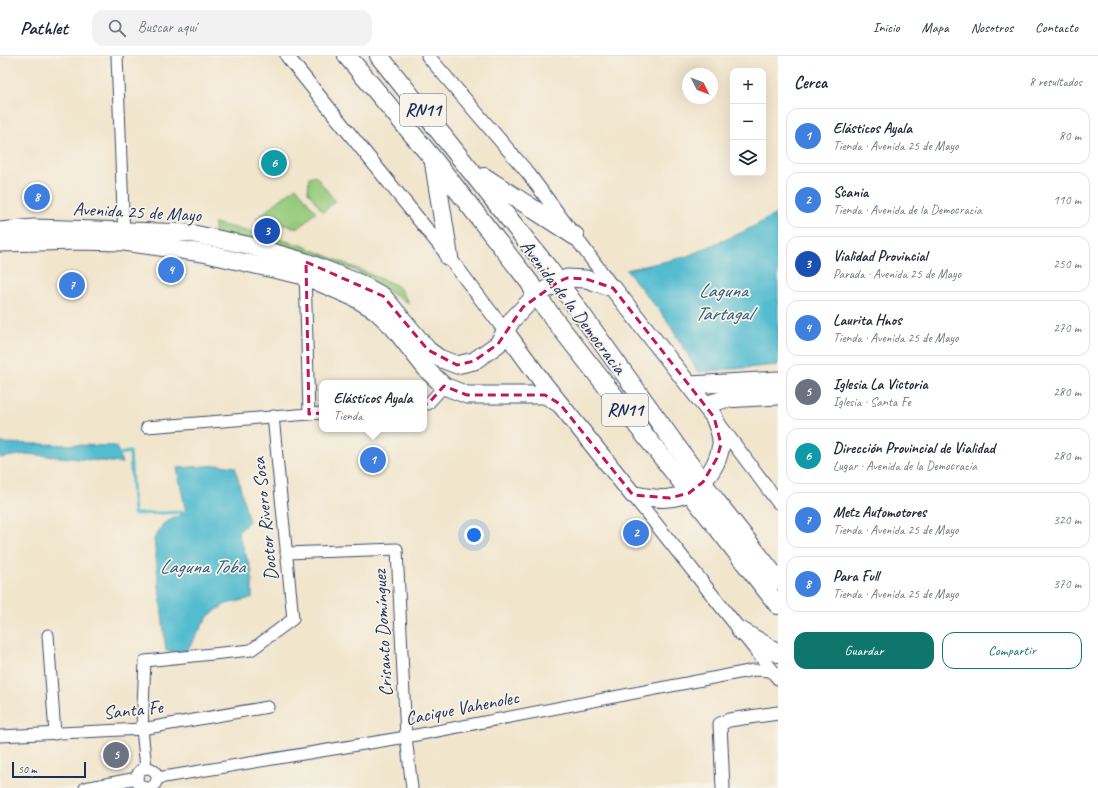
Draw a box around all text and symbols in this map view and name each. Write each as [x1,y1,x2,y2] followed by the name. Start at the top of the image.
[92,10,372,46] search box
[20,16,68,40] text: Pathlet
[106,17,128,39] icon: search
[138,18,197,37] text: Buscar aquí
[873,19,900,36] text: Inicio
[922,19,949,36] text: Mapa
[971,19,1013,36] text: Nosotros
[1035,19,1078,36] text: Contacto
[682,68,718,104] north arrow
[730,68,766,176] map controls
[730,68,766,104] button: +
[794,72,827,93] text: Cerca
[1029,74,1082,90] text: 8 resultados
[400,94,446,126] road number: RN11
[730,104,766,140] button: −
[833,119,912,138] text: Elásticos Ayala
[805,128,811,144] text: 1
[1059,128,1081,144] text: 80 m
[833,138,958,154] text: Tienda · Avenida 25 de Mayo
[730,140,766,176] button: layers
[261,148,287,178] pin: 6
[24,182,50,212] pin: 8
[833,183,868,202] text: Scania
[805,192,811,208] text: 2
[1053,192,1081,208] text: 110 m
[72,197,203,227] street label: Avenida 25 de Mayo
[833,202,982,218] text: Tienda · Avenida de la Democracia
[254,216,280,246] pin: 3
[515,235,632,380] street label: Avenida de la Democracia
[833,247,927,266] text: Vialidad Provincial
[158,255,184,285] pin: 4
[805,256,811,272] text: 3
[1053,256,1081,272] text: 250 m
[833,266,961,282] text: Parada · Avenida 25 de Mayo
[59,270,85,300] pin: 7
[695,278,758,326] water label: Laguna Tartagal
[833,311,901,330] text: Laurita Hnos
[805,320,811,336] text: 4
[1053,320,1081,336] text: 270 m
[833,330,958,346] text: Tienda · Avenida 25 de Mayo
[833,375,928,394] text: Iglesia La Victoria
[319,380,427,432] popup
[805,384,811,400] text: 5
[1053,384,1081,400] text: 280 m
[334,389,412,408] text: Elásticos Ayala
[602,394,648,426] road number: RN11
[833,394,911,410] text: Iglesia · Santa Fe
[334,408,362,424] text: Tienda
[833,439,995,458] text: Dirección Provincial de Vialidad
[360,445,386,475] pin: 1
[805,448,811,464] text: 6
[1053,448,1081,464] text: 280 m
[246,454,283,582] street label: Doctor Rivero Sosa
[833,458,977,474] text: Lugar · Avenida de la Democracia
[833,503,926,522] text: Metz Automotores
[805,512,811,528] text: 7
[1053,512,1081,528] text: 320 m
[623,518,649,548] pin: 2
[833,522,958,538] text: Tienda · Avenida 25 de Mayo
[464,525,484,545] your location
[160,554,246,579] water label: Laguna Toba
[833,567,879,586] text: Para Full
[368,568,398,697] street label: Crisanto Domínguez
[805,576,811,592] text: 8
[1053,576,1081,592] text: 370 m
[833,586,958,602] text: Tienda · Avenida 25 de Mayo
[794,632,934,669] button: Guardar
[942,632,1082,669] button: Compartir
[403,685,522,731] street label: Cacique Vahenolec
[102,695,166,725] street label: Santa Fe
[103,740,129,770] pin: 5
[12,760,86,779] scale bar
[18,762,37,776] text: 50 m

